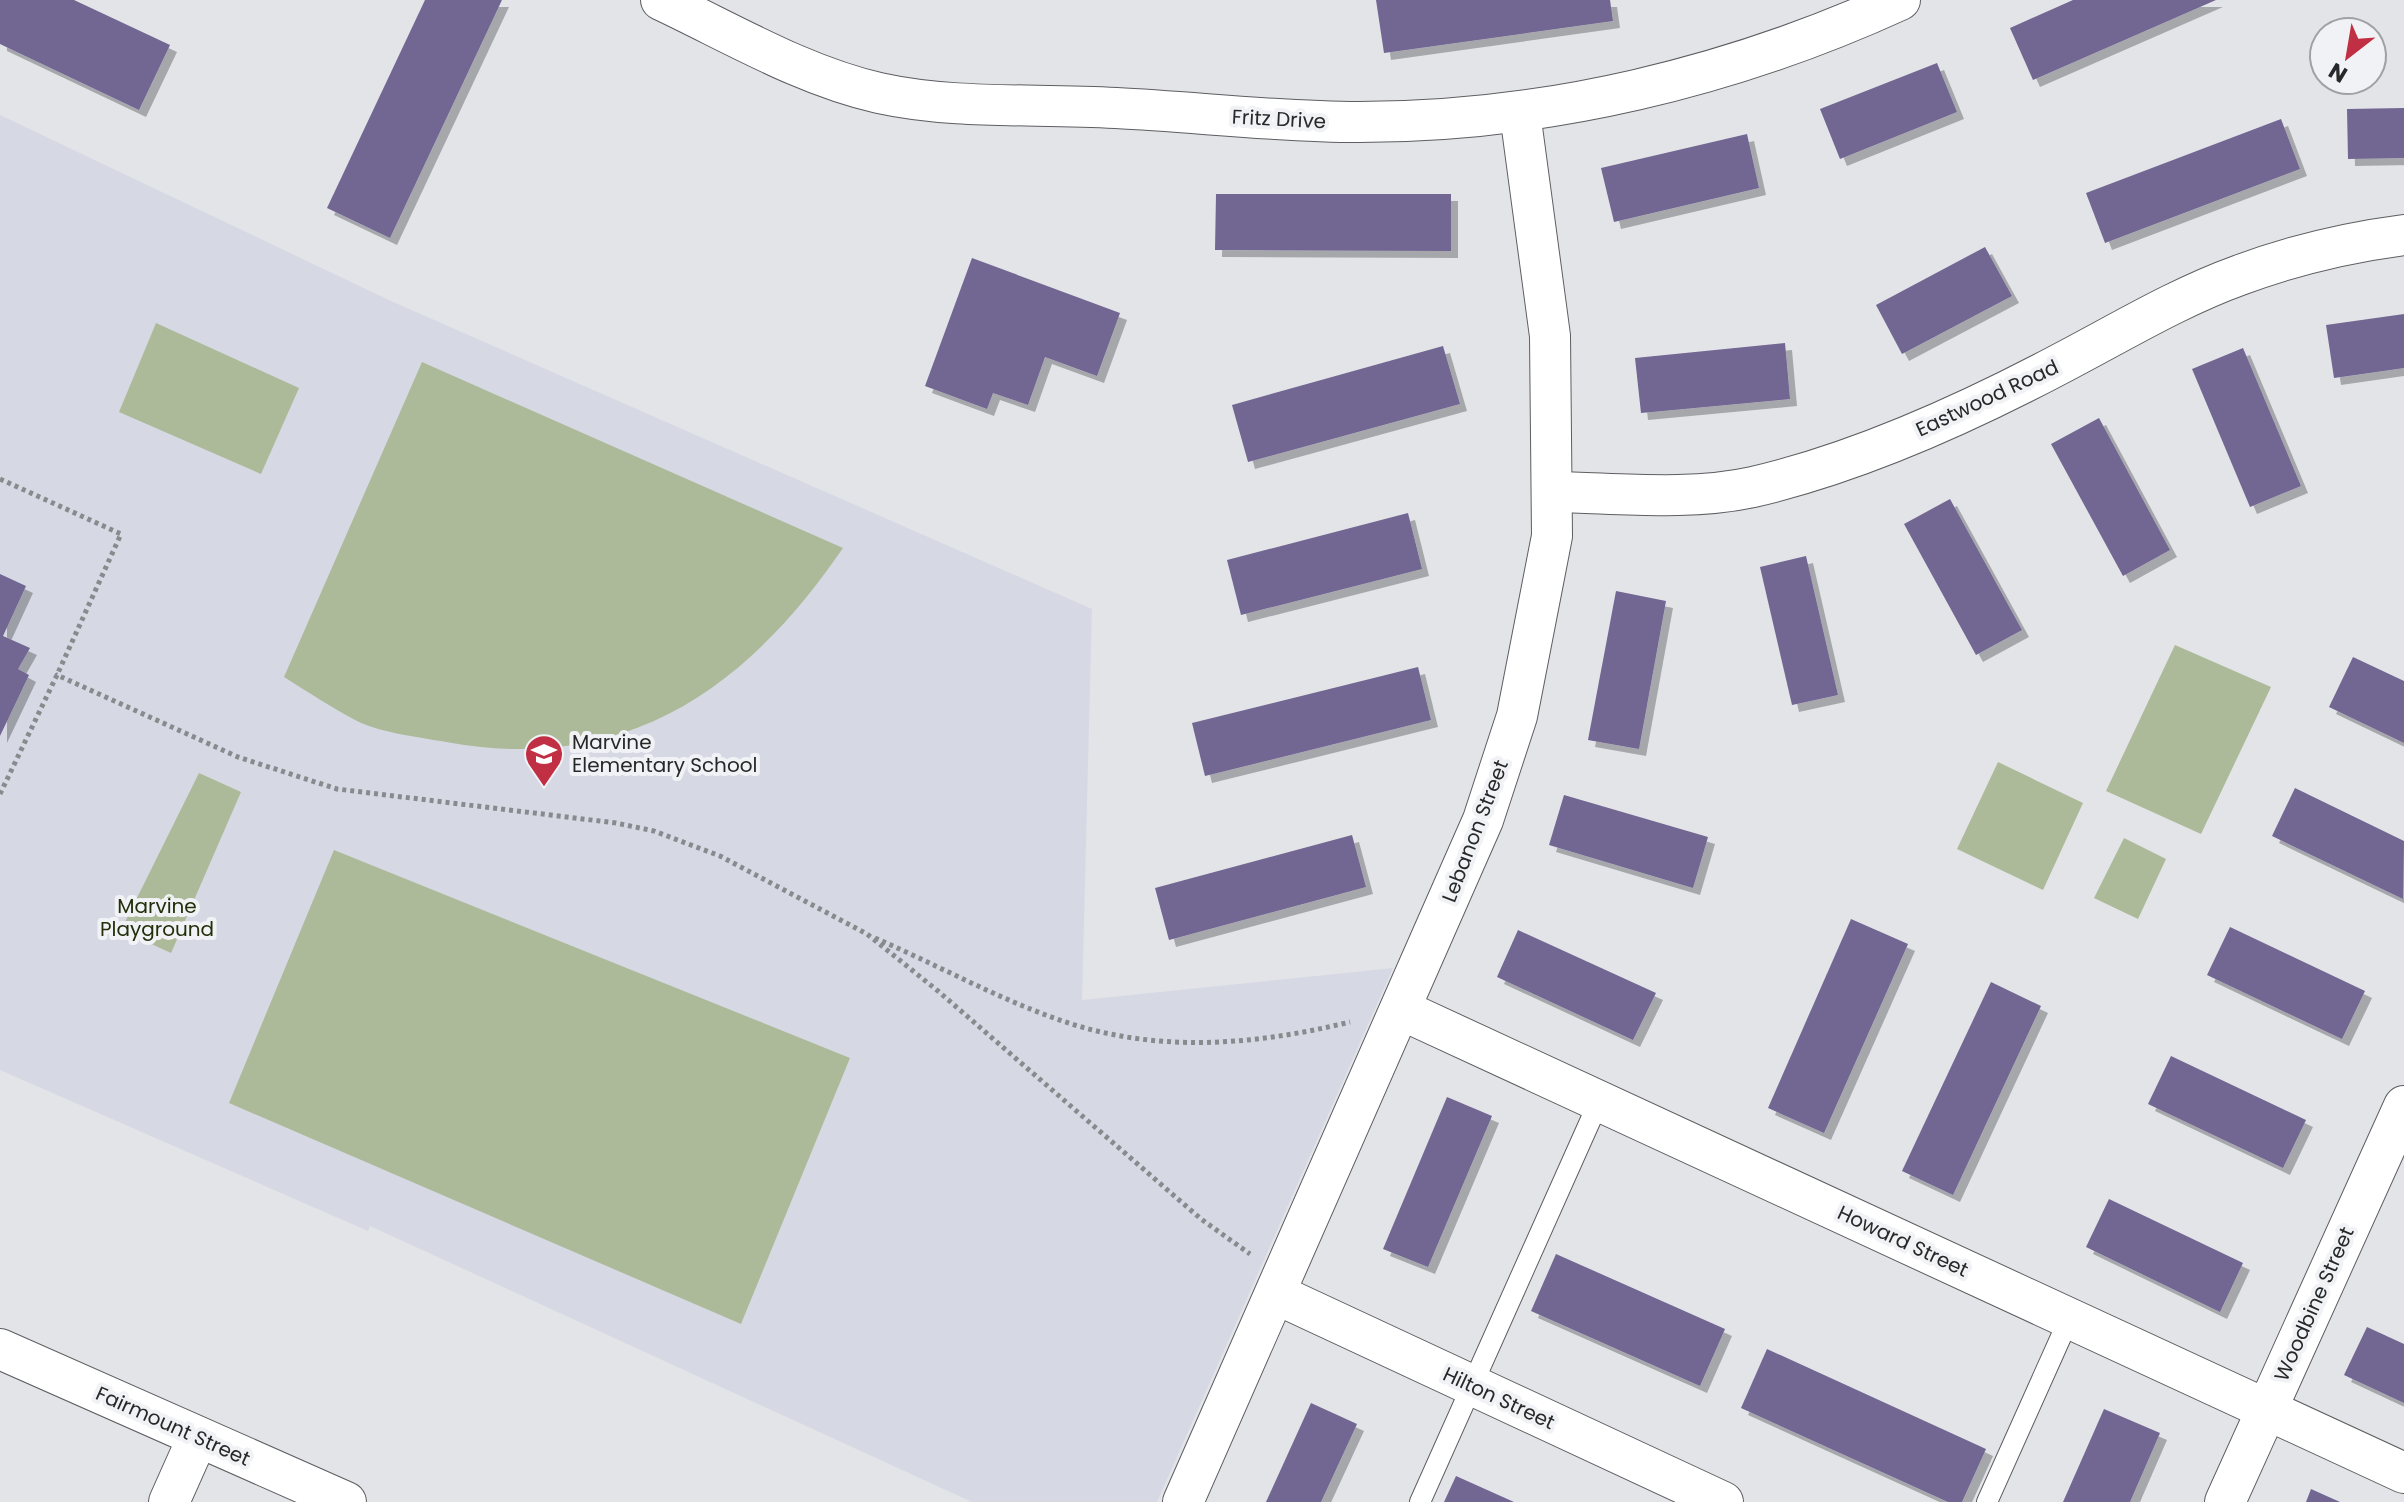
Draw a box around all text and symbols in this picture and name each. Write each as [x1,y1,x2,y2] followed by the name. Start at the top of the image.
[2308,16,2388,96] north arrow
[2323,55,2353,90] text: N
[1231,103,1327,135] street label: Fritz Drive
[1911,353,2063,443] street label: Eastwood Road
[572,728,757,779] place label: Marvine Elementary School
[523,733,565,788] school or university icon: Marvine Elementary School
[1435,756,1515,906] street label: Lebanon Street
[100,892,214,943] park label: Marvine Playground
[1833,1198,1973,1284] street label: Howard Street
[2267,1222,2361,1386] street label: Woodbine Street
[1438,1360,1560,1436] street label: Hilton Street
[91,1379,255,1473] street label: Fairmount Street

